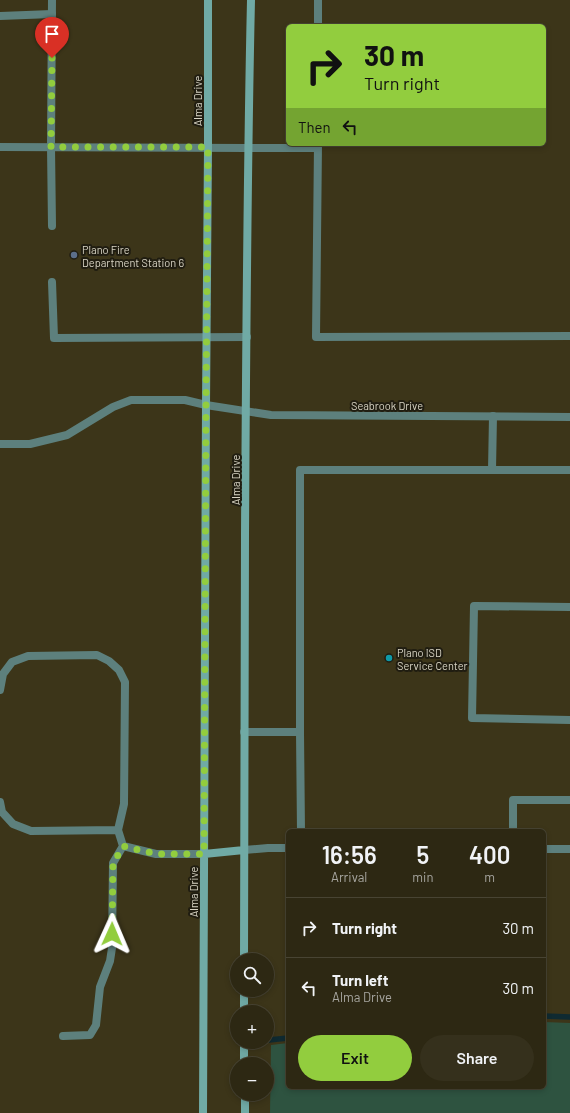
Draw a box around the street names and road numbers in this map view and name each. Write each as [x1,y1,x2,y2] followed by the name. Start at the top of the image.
[191,76,204,126] street label: Alma Drive
[351,399,423,412] street label: Seabrook Drive
[229,455,242,505] street label: Alma Drive
[187,867,200,917] street label: Alma Drive

